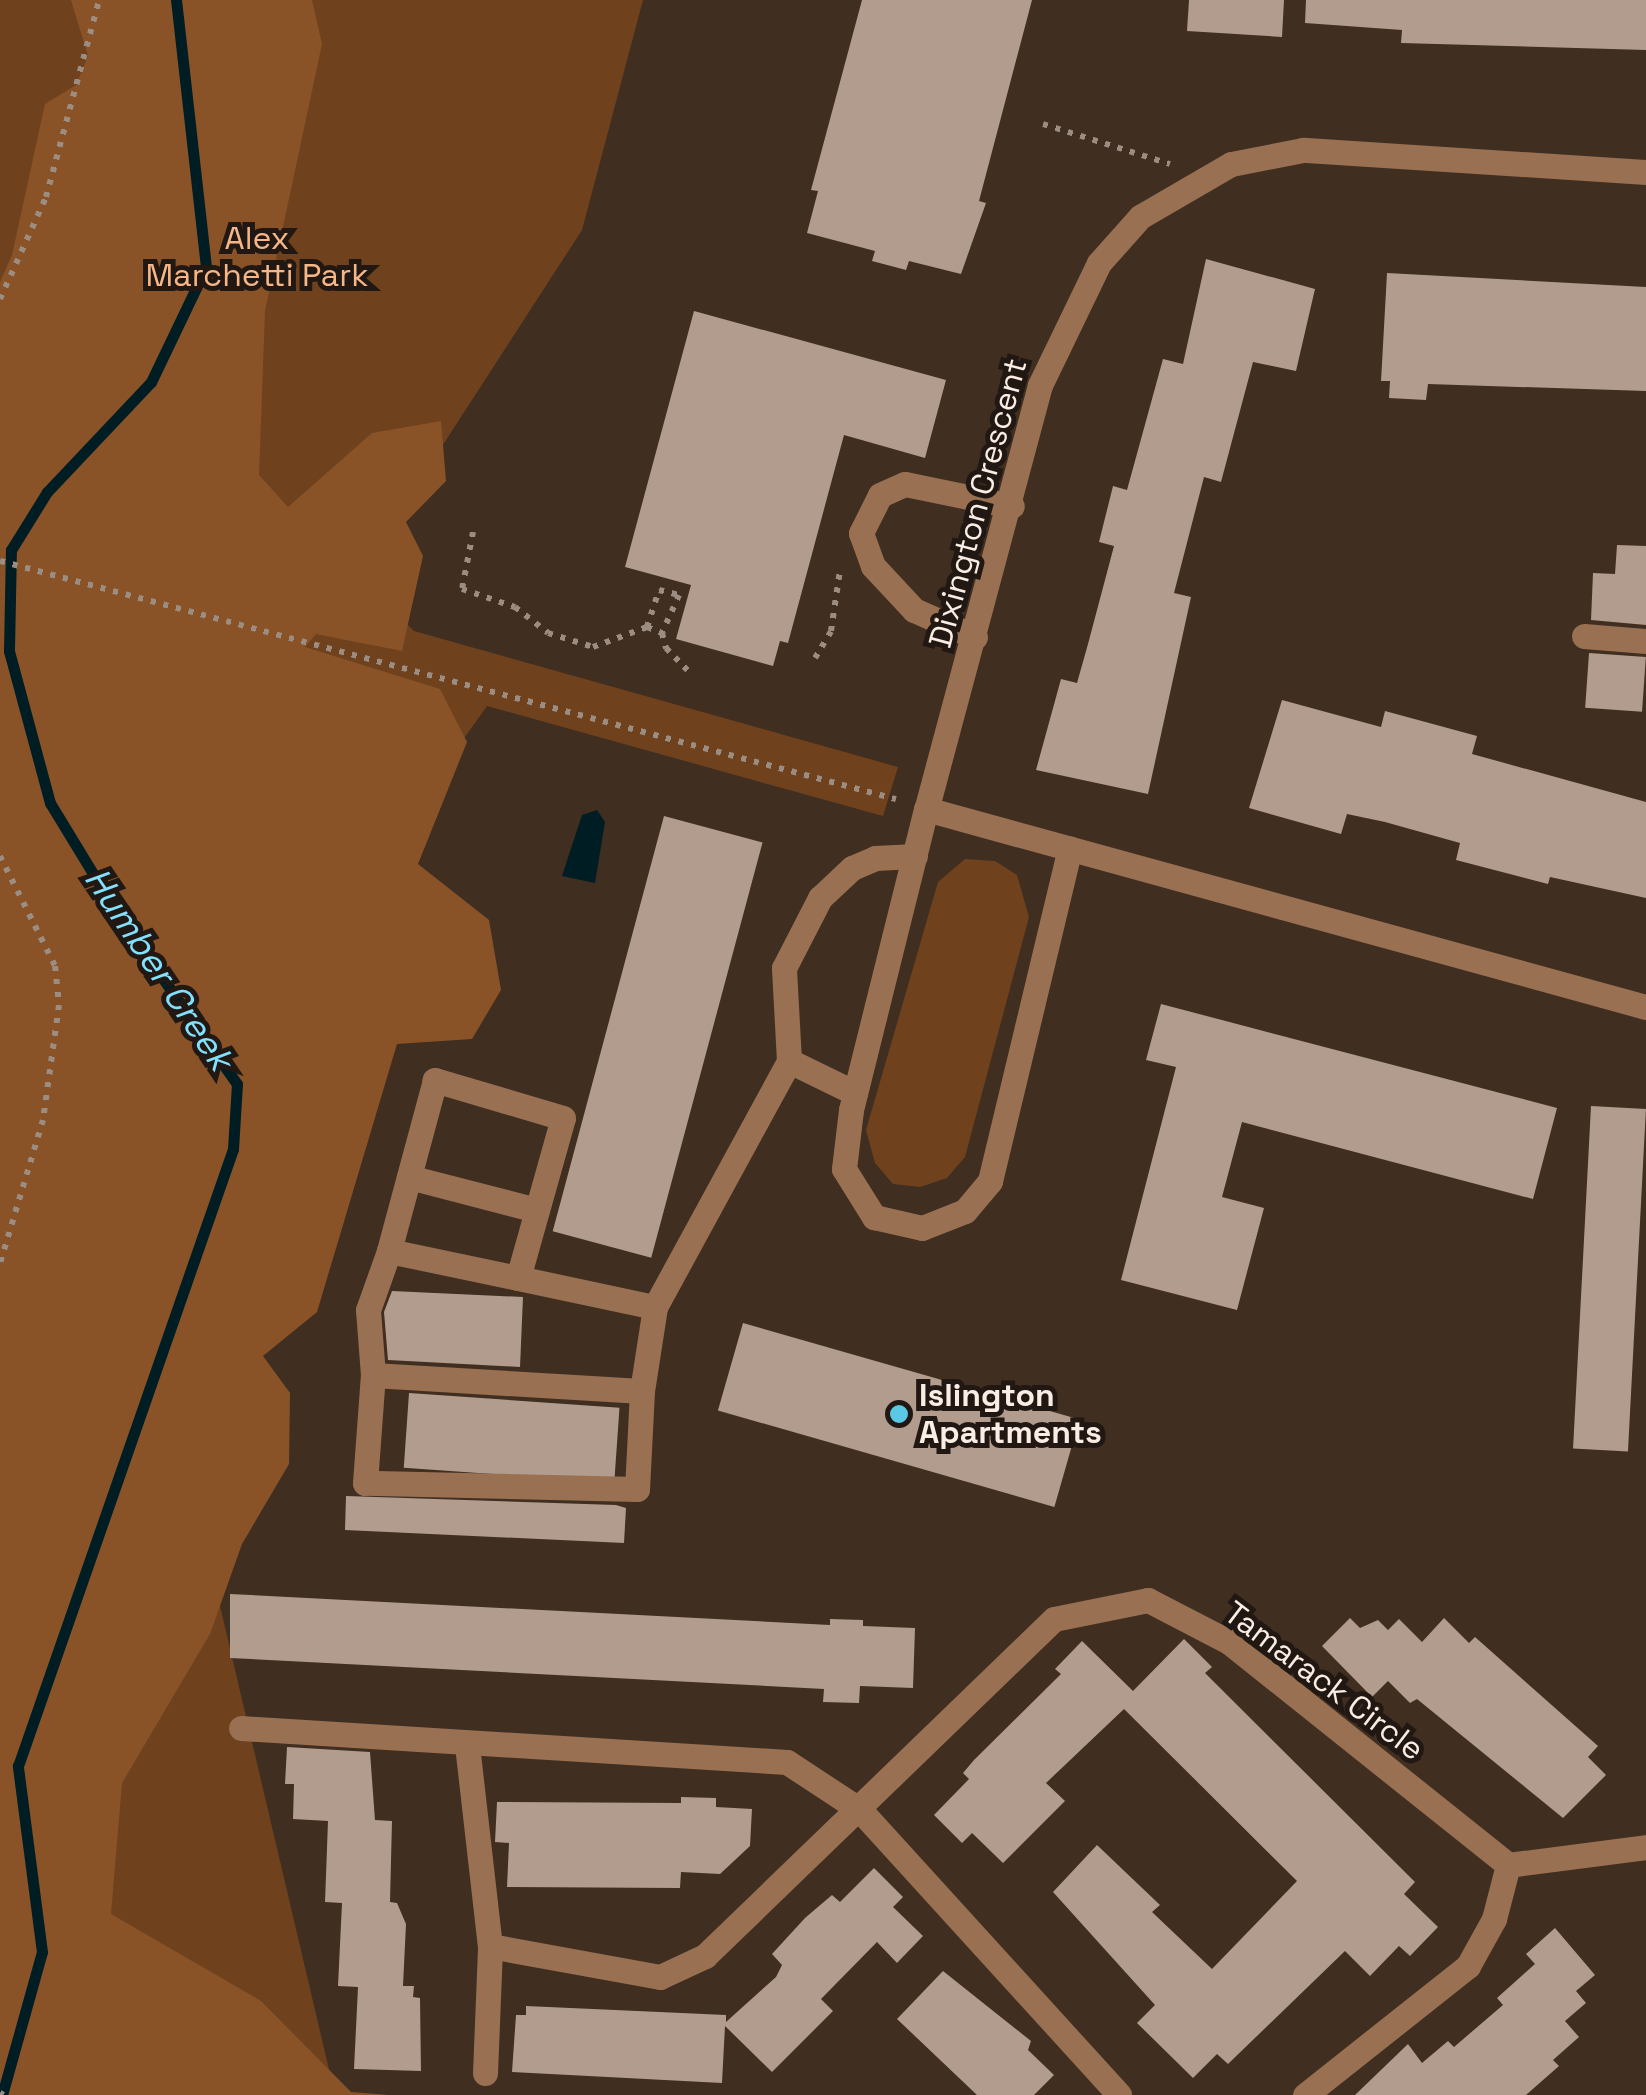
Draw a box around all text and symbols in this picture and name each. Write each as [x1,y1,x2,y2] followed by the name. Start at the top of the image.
[146,220,368,295] park label: Alex Marchetti Park
[921,354,1035,652] street label: Dixington Crescent
[76,860,242,1078] water label: Humber Creek
[919,1377,1102,1452] place label: Islington Apartments
[888,1403,910,1425] marker: Islington Apartments
[1217,1593,1431,1769] street label: Tamarack Circle

